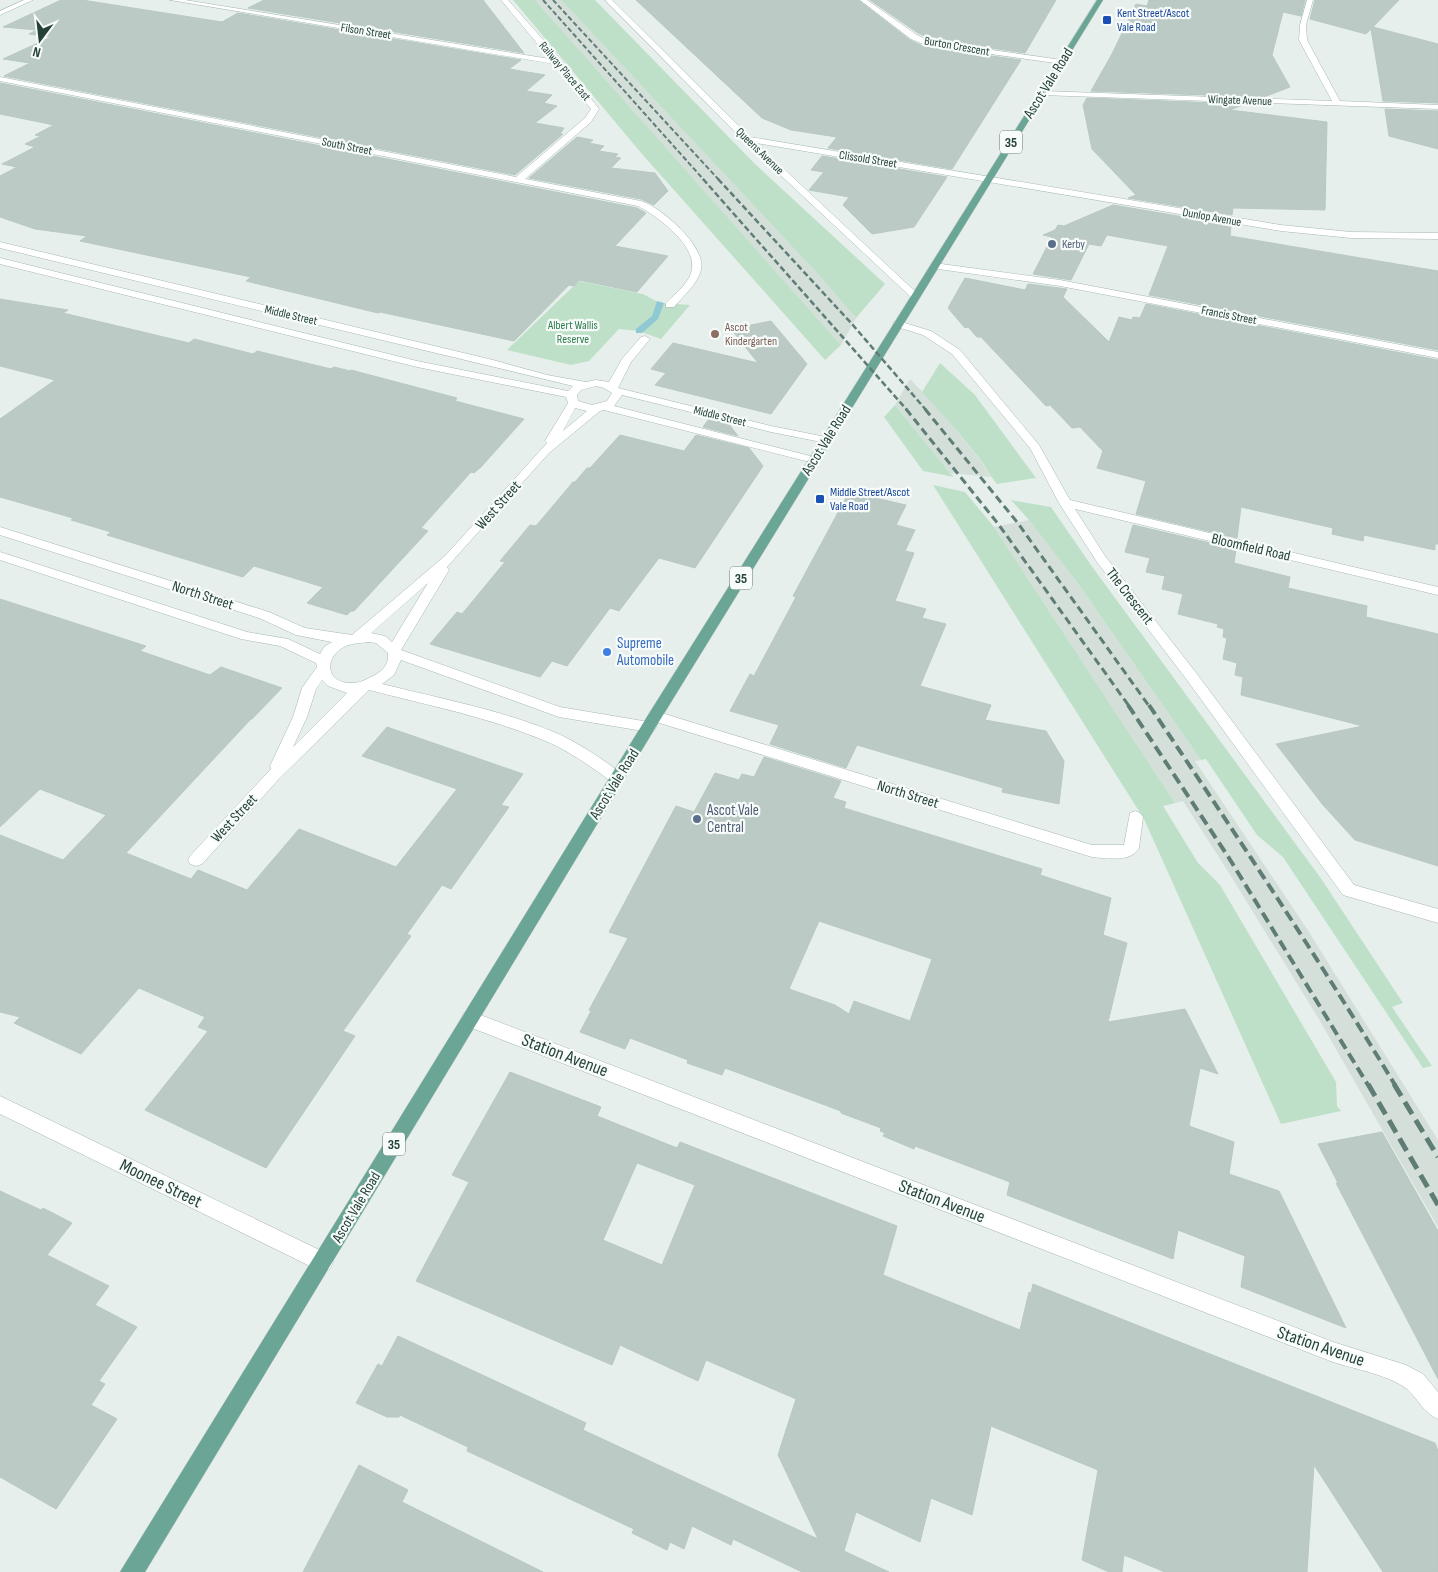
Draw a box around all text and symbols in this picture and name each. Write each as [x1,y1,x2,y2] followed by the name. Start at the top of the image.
[1117,6,1190,35] place label: Kent Street/Ascot Vale Road
[1101,14,1113,26] marker: Kent Street/Ascot Vale Road
[15,15,65,65] north arrow
[340,20,393,43] street label: Filson Street
[923,33,991,60] street label: Burton Crescent
[535,39,594,104] street label: Railway Place East
[31,43,43,61] text: N
[1019,45,1077,123] street label: Ascot Vale Road
[1208,92,1272,109] street label: Wingate Avenue
[732,125,787,178] street label: Queens Avenue
[1000,130,1022,154] road number: 35
[320,134,374,159] street label: South Street
[838,148,898,172] street label: Clissold Street
[1181,205,1243,230] street label: Dunlop Avenue
[1062,237,1085,252] place label: Kerby
[1046,238,1058,250] marker: Kerby
[263,302,319,329] street label: Middle Street
[1200,303,1258,328] street label: Francis Street
[547,318,598,347] park label: Albert Wallis Reserve
[724,320,777,349] place label: Ascot Kindergarten
[709,328,721,340] marker: Ascot Kindergarten
[797,402,855,480] street label: Ascot Vale Road
[692,403,748,430] street label: Middle Street
[471,477,526,534] street label: West Street
[830,485,910,514] place label: Middle Street/Ascot Vale Road
[814,493,826,505] marker: Middle Street/Ascot Vale Road
[1210,529,1292,566] street label: Bloomfield Road
[1102,564,1158,629] street label: The Crescent
[730,566,752,590] road number: 35
[170,577,236,614] street label: North Street
[616,634,674,670] place label: Supreme Automobile
[601,646,613,658] marker: Supreme Automobile
[585,746,643,824] street label: Ascot Vale Road
[875,776,941,813] street label: North Street
[207,790,262,847] street label: West Street
[706,801,759,837] place label: Ascot Vale Central
[691,813,703,825] marker: Ascot Vale Central
[519,1029,611,1082] street label: Station Avenue
[383,1132,405,1156] road number: 35
[116,1155,206,1213] street label: Moonee Street
[327,1168,385,1247] street label: Ascot Vale Road
[896,1175,988,1228] street label: Station Avenue
[1274,1322,1367,1371] street label: Station Avenue

